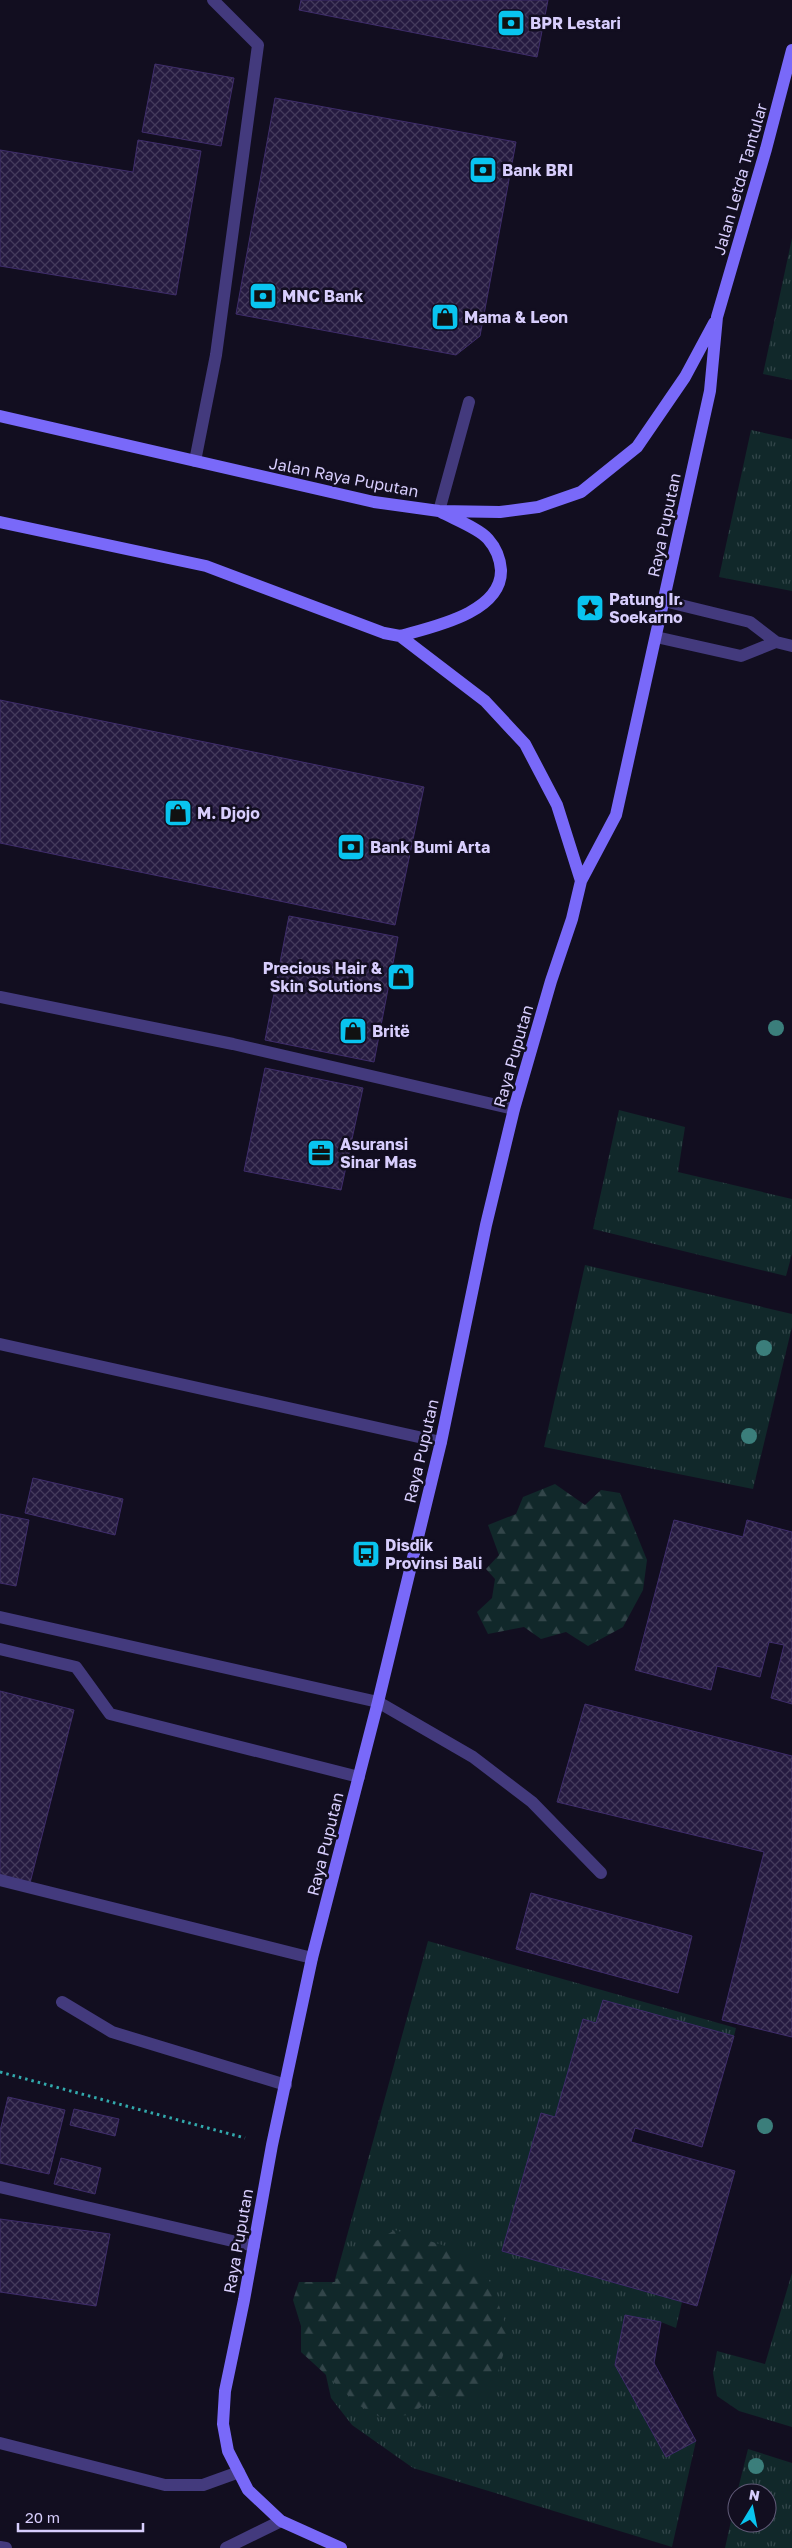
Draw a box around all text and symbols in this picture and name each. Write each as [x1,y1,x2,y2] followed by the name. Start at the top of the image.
[496,8,526,38] bank icon: BPR Lestari
[530,13,621,33] place label: BPR Lestari
[709,101,771,257] street label: Jalan Letda Tantular
[468,155,498,185] bank icon: Bank BRI
[502,160,573,180] place label: Bank BRI
[248,281,278,311] bank icon: MNC Bank
[282,286,364,306] place label: MNC Bank
[430,302,460,332] shop icon: Mama & Leon
[464,307,568,327] place label: Mama & Leon
[268,453,420,501] street label: Jalan Raya Puputan
[643,471,685,579] street label: Raya Puputan
[609,589,683,627] place label: Patung Ir. Soekarno
[575,593,605,623] place icon: Patung Ir. Soekarno
[163,798,193,828] shop icon: M. Djojo
[197,803,260,823] place label: M. Djojo
[336,832,366,862] bank icon: Bank Bumi Arta
[370,837,490,857] place label: Bank Bumi Arta
[263,958,383,996] place label: Precious Hair & Skin Solutions
[386,962,416,992] shop icon: Precious Hair & Skin Solutions
[489,1002,537,1110] street label: Raya Puputan
[338,1016,368,1046] shop icon: Britë
[372,1021,410,1041] place label: Britë
[340,1134,417,1172] place label: Asuransi Sinar Mas
[306,1138,336,1168] office icon: Asuransi Sinar Mas
[399,1397,443,1505] street label: Raya Puputan
[385,1535,482,1573] place label: Disdik Provinsi Bali
[351,1539,381,1569] bus stop icon: Disdik Provinsi Bali
[302,1790,348,1898] street label: Raya Puputan
[219,2187,257,2295] street label: Raya Puputan
[727,2483,777,2533] north arrow
[748,2485,761,2504] text: N
[18,2500,142,2532] scale bar
[25,2508,60,2526] text: 20 m

